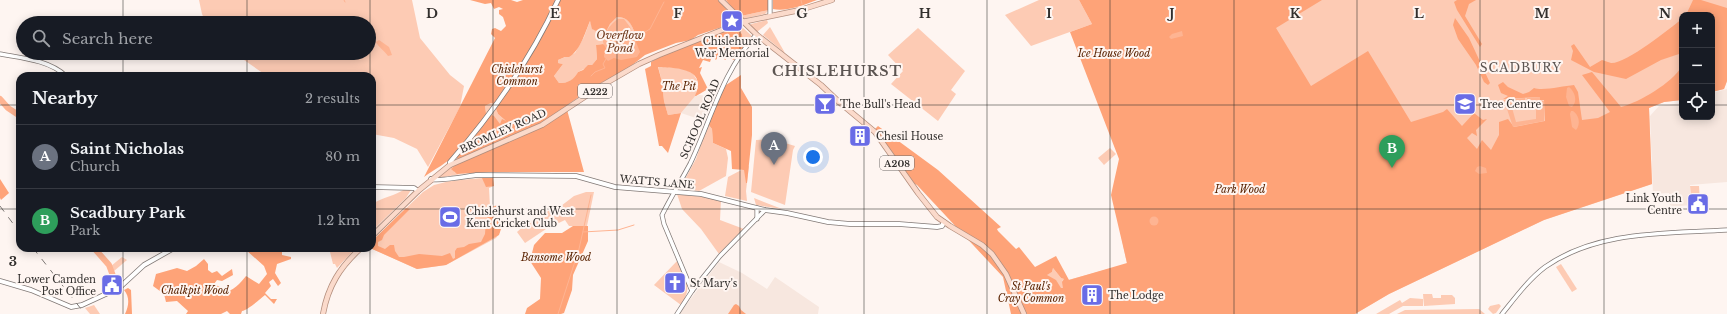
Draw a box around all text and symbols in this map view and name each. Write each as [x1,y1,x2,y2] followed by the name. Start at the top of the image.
[426,5,438,22] text: D
[550,5,560,22] text: E
[674,5,683,22] text: F
[796,5,808,22] text: G
[919,5,931,22] text: H
[1046,5,1052,22] text: I
[1166,5,1175,22] text: J
[1290,5,1301,22] text: K
[1414,5,1424,22] text: L
[1535,5,1550,22] text: M
[1659,5,1671,22] text: N
[719,8,745,34] place icon: Chislehurst War Memorial
[1679,12,1715,120] map controls
[1679,12,1715,48] button: +
[16,16,376,60] search box
[30,27,52,49] icon: search
[596,28,644,55] water label: Overflow Pond
[62,29,153,48] text: Search here
[694,35,769,60] place label: Chislehurst War Memorial
[1077,47,1150,60] park label: Ice House Wood
[1679,48,1715,84] button: −
[1480,60,1562,75] district label: SCADBURY
[772,62,902,80] district label: CHISLEHURST
[491,63,543,88] park label: Chislehurst Common
[677,77,723,161] street label: SCHOOL ROAD
[662,80,697,93] park label: The Pit
[578,84,612,98] road number: A222
[1679,84,1715,120] button: locate
[32,88,98,109] text: Nearby
[305,90,360,107] text: 2 results
[812,91,838,117] bar icon: The Bull's Head
[1452,91,1478,117] school or university icon: Tree Centre
[840,98,921,111] place label: The Bull's Head
[1480,98,1541,111] place label: Tree Centre
[458,106,548,156] street label: BROMLEY ROAD
[847,123,873,149] building icon: Chesil House
[876,130,943,143] place label: Chesil House
[761,132,787,165] pin: A
[1379,135,1405,168] pin: B
[70,139,184,158] text: Saint Nicholas
[803,147,823,167] your location
[40,148,50,165] text: A
[325,148,360,165] text: 80 m
[880,156,914,170] road number: A208
[70,158,120,175] text: Church
[618,172,695,192] street label: WATTS LANE
[1214,183,1265,196] park label: Park Wood
[1685,191,1711,217] public building icon: Link Youth Centre
[1626,192,1682,217] place label: Link Youth Centre
[70,203,186,222] text: Scadbury Park
[437,204,463,230] sports icon: Chislehurst and West Kent Cricket Club
[466,205,574,230] place label: Chislehurst and West Kent Cricket Club
[40,212,50,229] text: B
[317,212,360,229] text: 1.2 km
[70,222,100,239] text: Park
[520,251,591,264] park label: Bansome Wood
[9,253,17,270] text: 3
[662,270,688,296] church icon: St Mary's
[99,272,125,298] public building icon: Lower Camden Post Office
[17,273,96,298] place label: Lower Camden Post Office
[690,277,738,290] place label: St Mary's
[998,280,1064,305] park label: St Paul's Cray Common
[1079,282,1105,308] building icon: The Lodge
[161,284,229,297] park label: Chalkpit Wood
[1108,289,1164,302] place label: The Lodge

